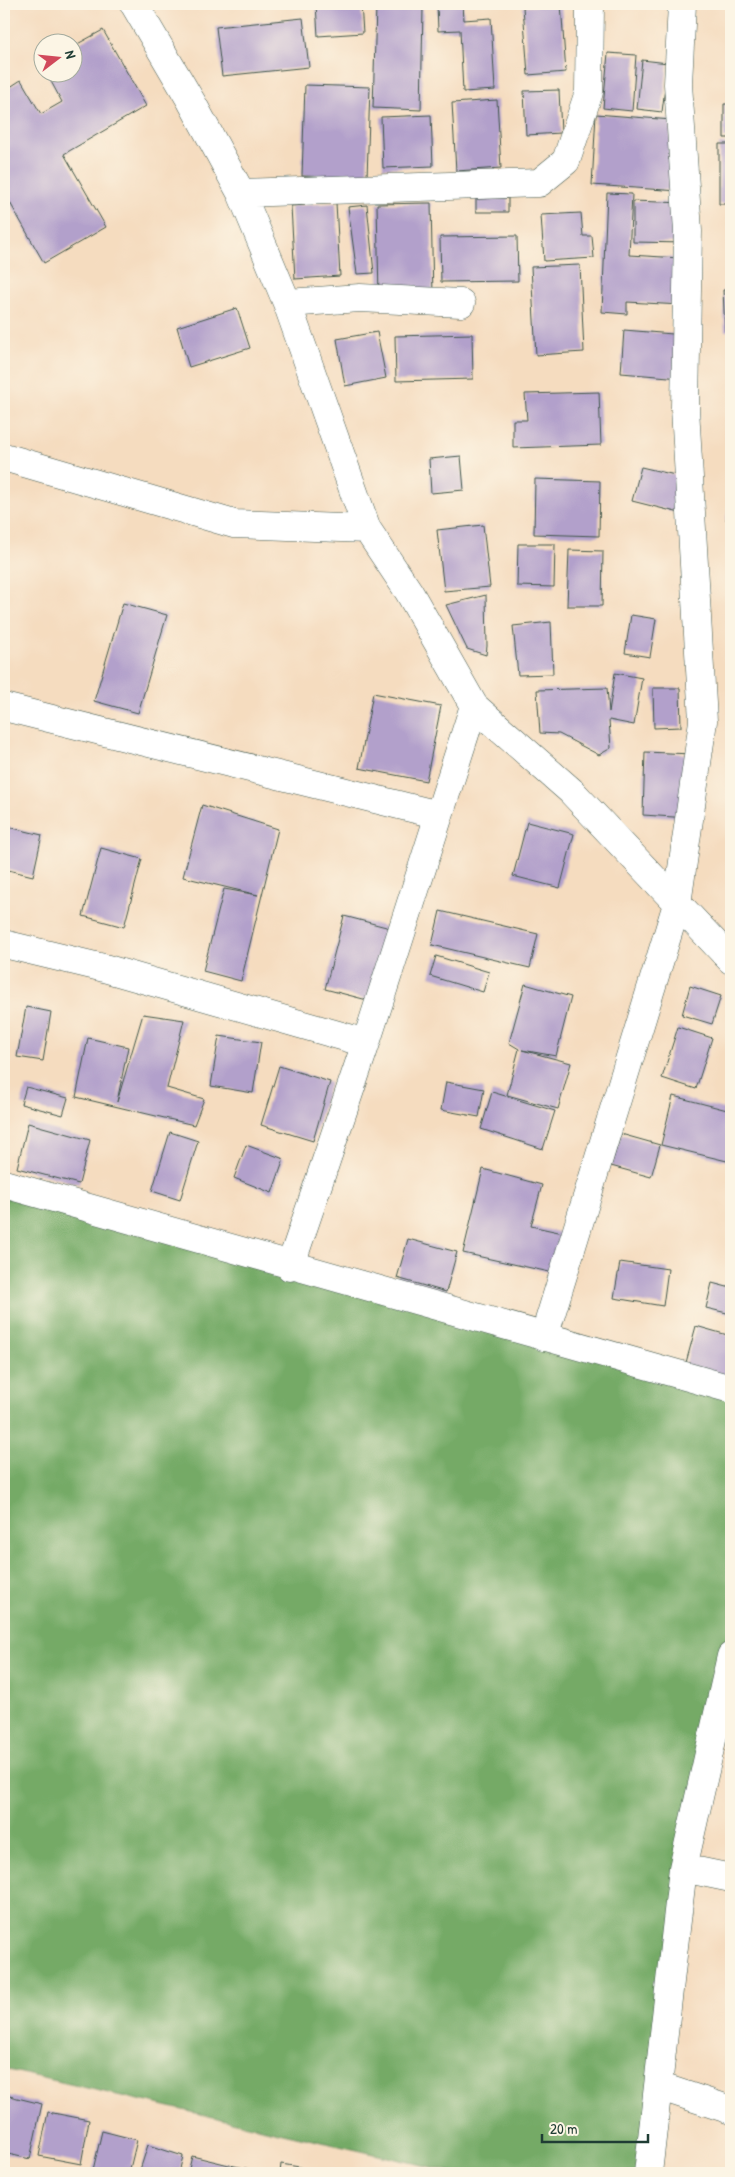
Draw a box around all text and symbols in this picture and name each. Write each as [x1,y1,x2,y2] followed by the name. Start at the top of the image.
[32,32,82,82] north arrow
[61,48,81,61] text: N
[542,2112,649,2144] scale bar
[550,2118,577,2139] text: 20 m

